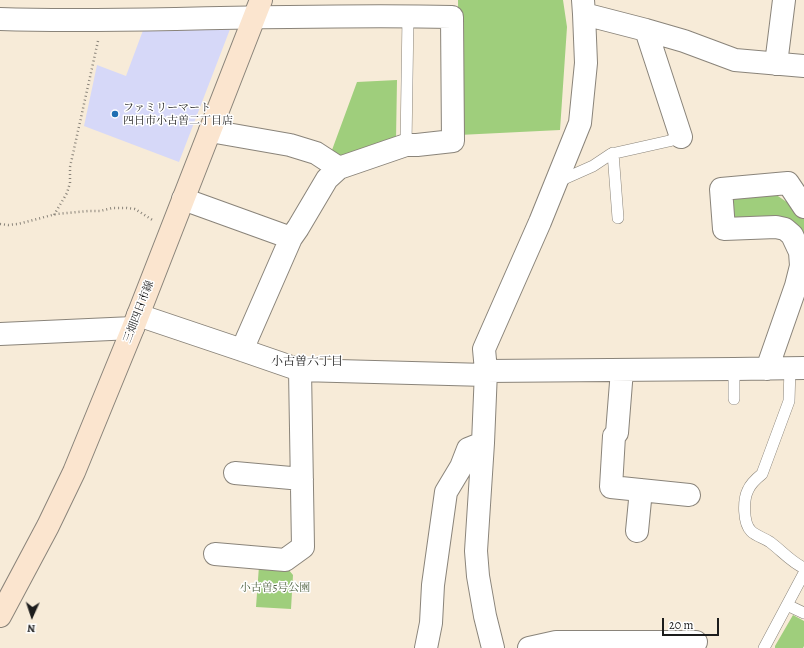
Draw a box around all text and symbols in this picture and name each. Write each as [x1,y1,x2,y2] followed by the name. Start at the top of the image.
[123,101,233,127] place label: ファミリーマート 四日市小古曽二丁目店
[110,109,120,119] marker: ファミリーマート 四日市小古曽二丁目店
[121,279,157,345] street label: 三畑四日市線
[271,355,343,369] district label: 小古曽六丁目
[240,581,310,595] park label: 小古曽5号公園
[12,596,52,636] north arrow
[664,610,721,636] scale bar
[669,617,693,633] text: 20 m
[27,621,36,636] text: N

